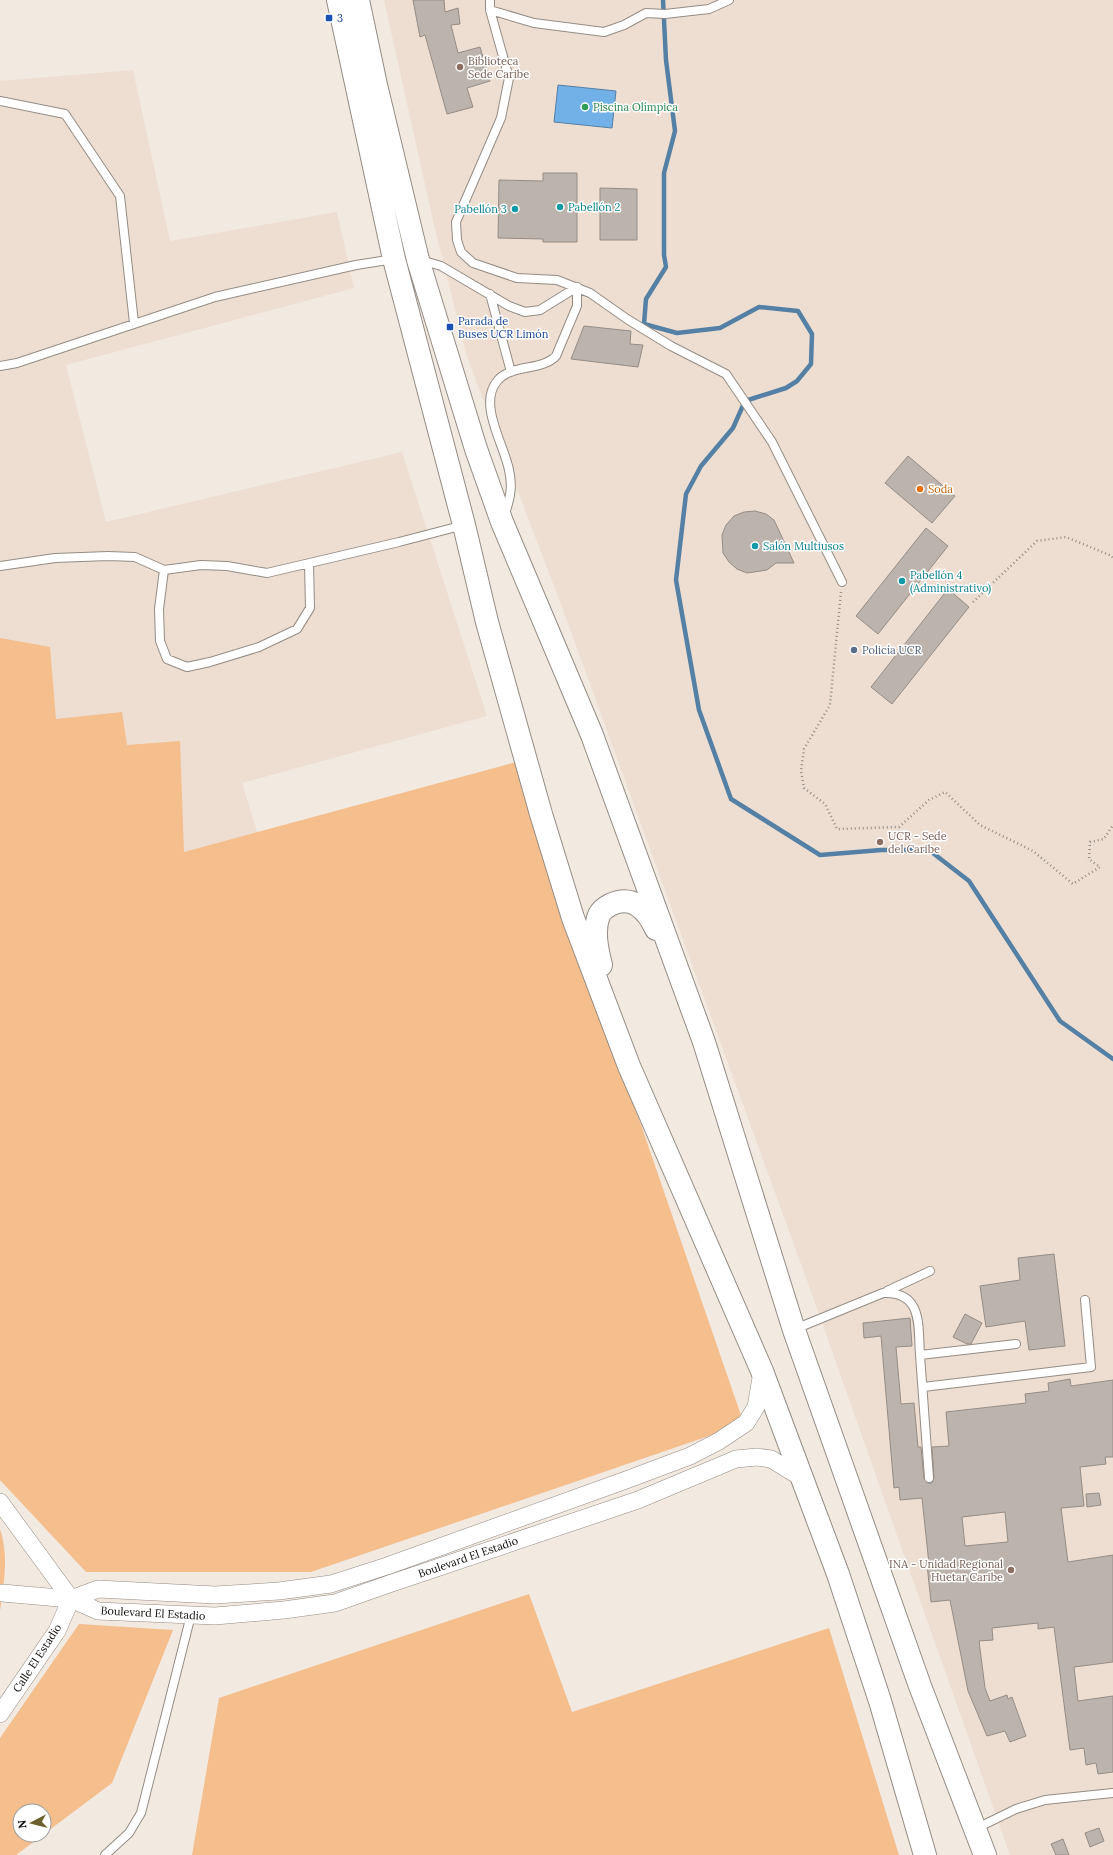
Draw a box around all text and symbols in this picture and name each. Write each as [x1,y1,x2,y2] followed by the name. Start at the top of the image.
[337,11,343,25] place label: 3
[324,13,334,23] marker: 3
[468,54,529,81] place label: Biblioteca Sede Caribe
[455,62,465,72] marker: Biblioteca Sede Caribe
[593,100,678,114] place label: Piscina Olímpica
[580,102,590,112] marker: Piscina Olímpica
[568,200,621,214] place label: Pabellón 2
[454,202,507,216] place label: Pabellón 3
[555,202,565,212] marker: Pabellón 2
[510,204,520,214] marker: Pabellón 3
[458,314,549,341] place label: Parada de Buses UCR Limón
[445,322,455,332] marker: Parada de Buses UCR Limón
[928,482,953,496] place label: Soda
[915,484,925,494] marker: Soda
[763,539,844,553] place label: Salón Multiusos
[750,541,760,551] marker: Salón Multiusos
[910,568,991,596] place label: Pabellón 4 (Administrativo)
[897,576,907,586] marker: Pabellón 4 (Administrativo)
[862,643,921,657] place label: Policía UCR
[849,645,859,655] marker: Policía UCR
[888,829,947,856] place label: UCR - Sede del Caribe
[875,837,885,847] marker: UCR - Sede del Caribe
[416,1533,520,1581] street label: Boulevard El Estadio
[889,1557,1003,1584] place label: INA - Unidad Regional Huetar Caribe
[1006,1565,1016,1575] marker: INA - Unidad Regional Huetar Caribe
[100,1603,206,1623] street label: Boulevard El Estadio
[10,1621,64,1695] street label: Calle El Estadio
[12,1803,52,1843] north arrow
[15,1819,30,1829] text: N

